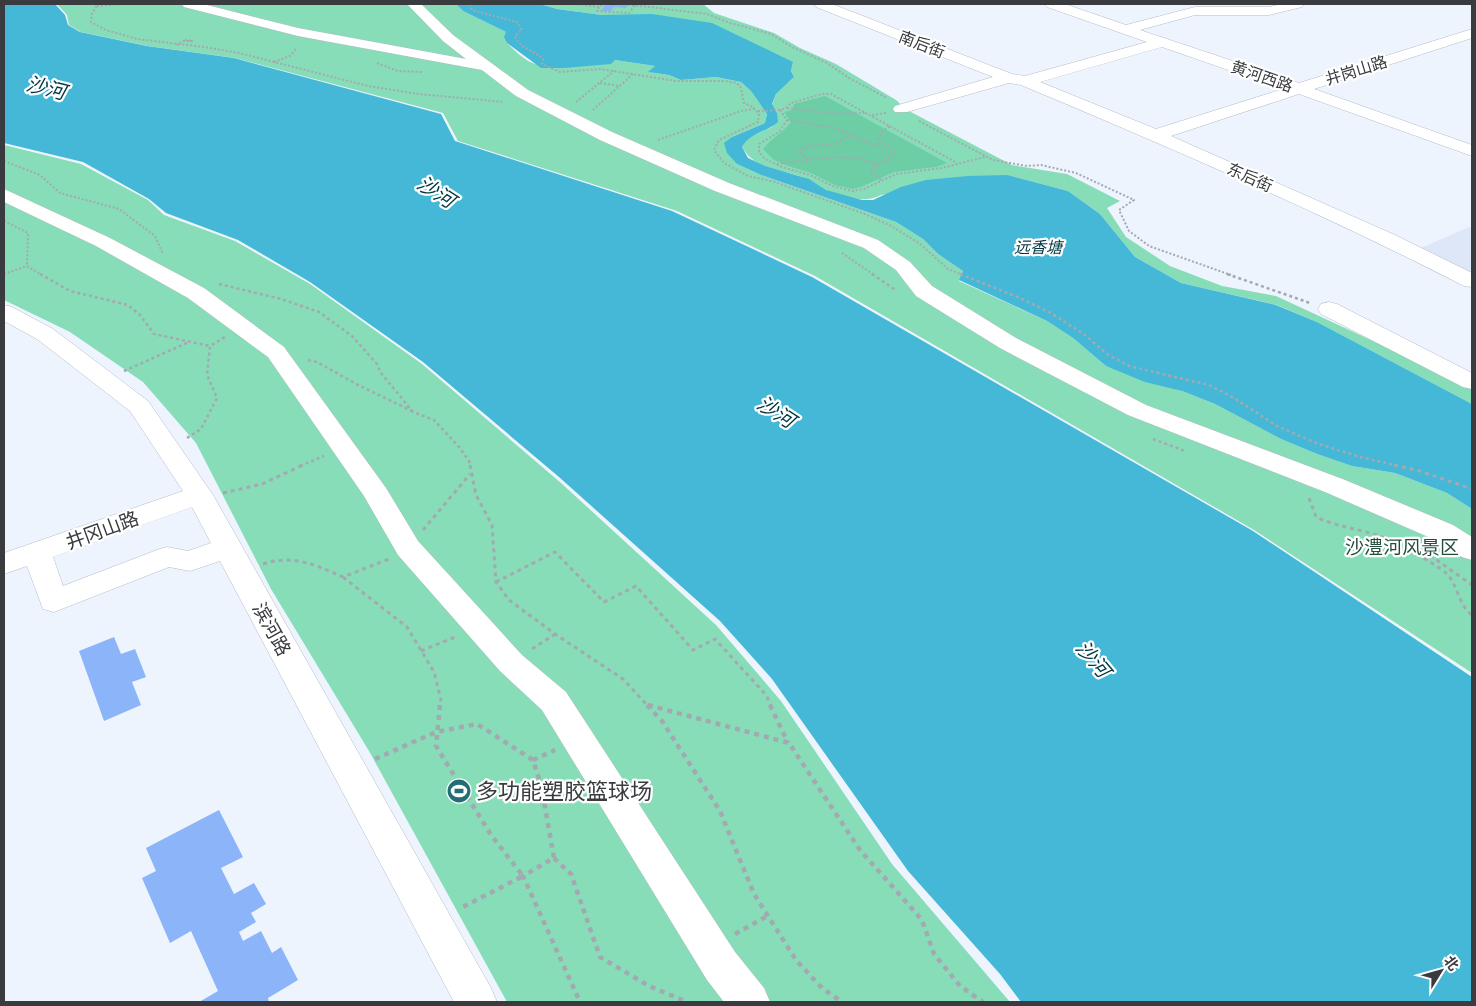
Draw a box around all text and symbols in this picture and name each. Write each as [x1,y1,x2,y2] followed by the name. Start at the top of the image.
[895,25,948,64] street label: 南后街
[1322,50,1390,91] street label: 井岗山路
[1228,55,1296,98] street label: 黄河西路
[23,70,73,108] water label: 沙河
[1223,157,1276,198] street label: 东后街
[411,169,464,218] water label: 沙河
[1014,236,1065,259] water label: 远香塘
[751,389,804,438] water label: 沙河
[62,505,143,556] street label: 井冈山路
[1345,534,1459,561] park label: 沙澧河风景区
[246,598,297,661] street label: 滨河路
[1069,635,1119,687] water label: 沙河
[476,775,652,807] place label: 多功能塑胶篮球场
[446,778,472,804] sports icon: 多功能塑胶篮球场
[1416,946,1466,996] north arrow
[1439,952,1464,975] text: 北

